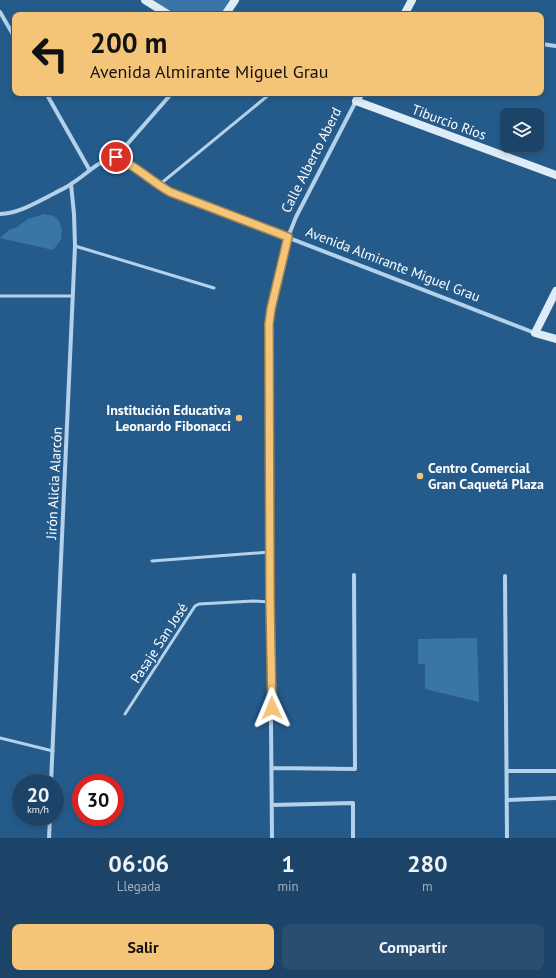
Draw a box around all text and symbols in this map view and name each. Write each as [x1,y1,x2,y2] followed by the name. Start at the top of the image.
[90,24,167,61] text: 200 m
[24,28,76,80] icon: left
[90,60,328,83] text: Avenida Almirante Miguel Grau
[409,100,489,144] street label: Tiburcio Ríos
[277,104,345,216] street label: Calle Alberto Aberd
[500,108,544,152] map controls
[500,108,544,152] button: layers
[99,140,133,174] pin
[105,146,127,168] icon: arrive
[303,222,483,306] street label: Avenida Almirante Miguel Grau
[106,401,231,435] place label: Institución Educativa Leonardo Fibonacci
[234,413,244,423] marker: Institución Educativa Leonardo Fibonacci
[42,426,66,541] street label: Jirón Alicia Alarcón
[428,459,544,493] place label: Centro Comercial Gran Caquetá Plaza
[415,471,425,481] marker: Centro Comercial Gran Caquetá Plaza
[126,599,192,687] street label: Pasaje San José
[251,687,293,729] position arrow
[72,774,124,826] speed limit sign: 30
[27,782,49,808] text: 20
[27,803,49,816] text: km/h
[108,848,169,879] text: 06:06
[281,848,295,879] text: 1
[407,848,448,879] text: 280
[117,878,161,895] text: Llegada
[277,878,299,895] text: min
[422,878,433,895] text: m
[12,924,274,970] button: Salir
[282,924,544,970] button: Compartir

